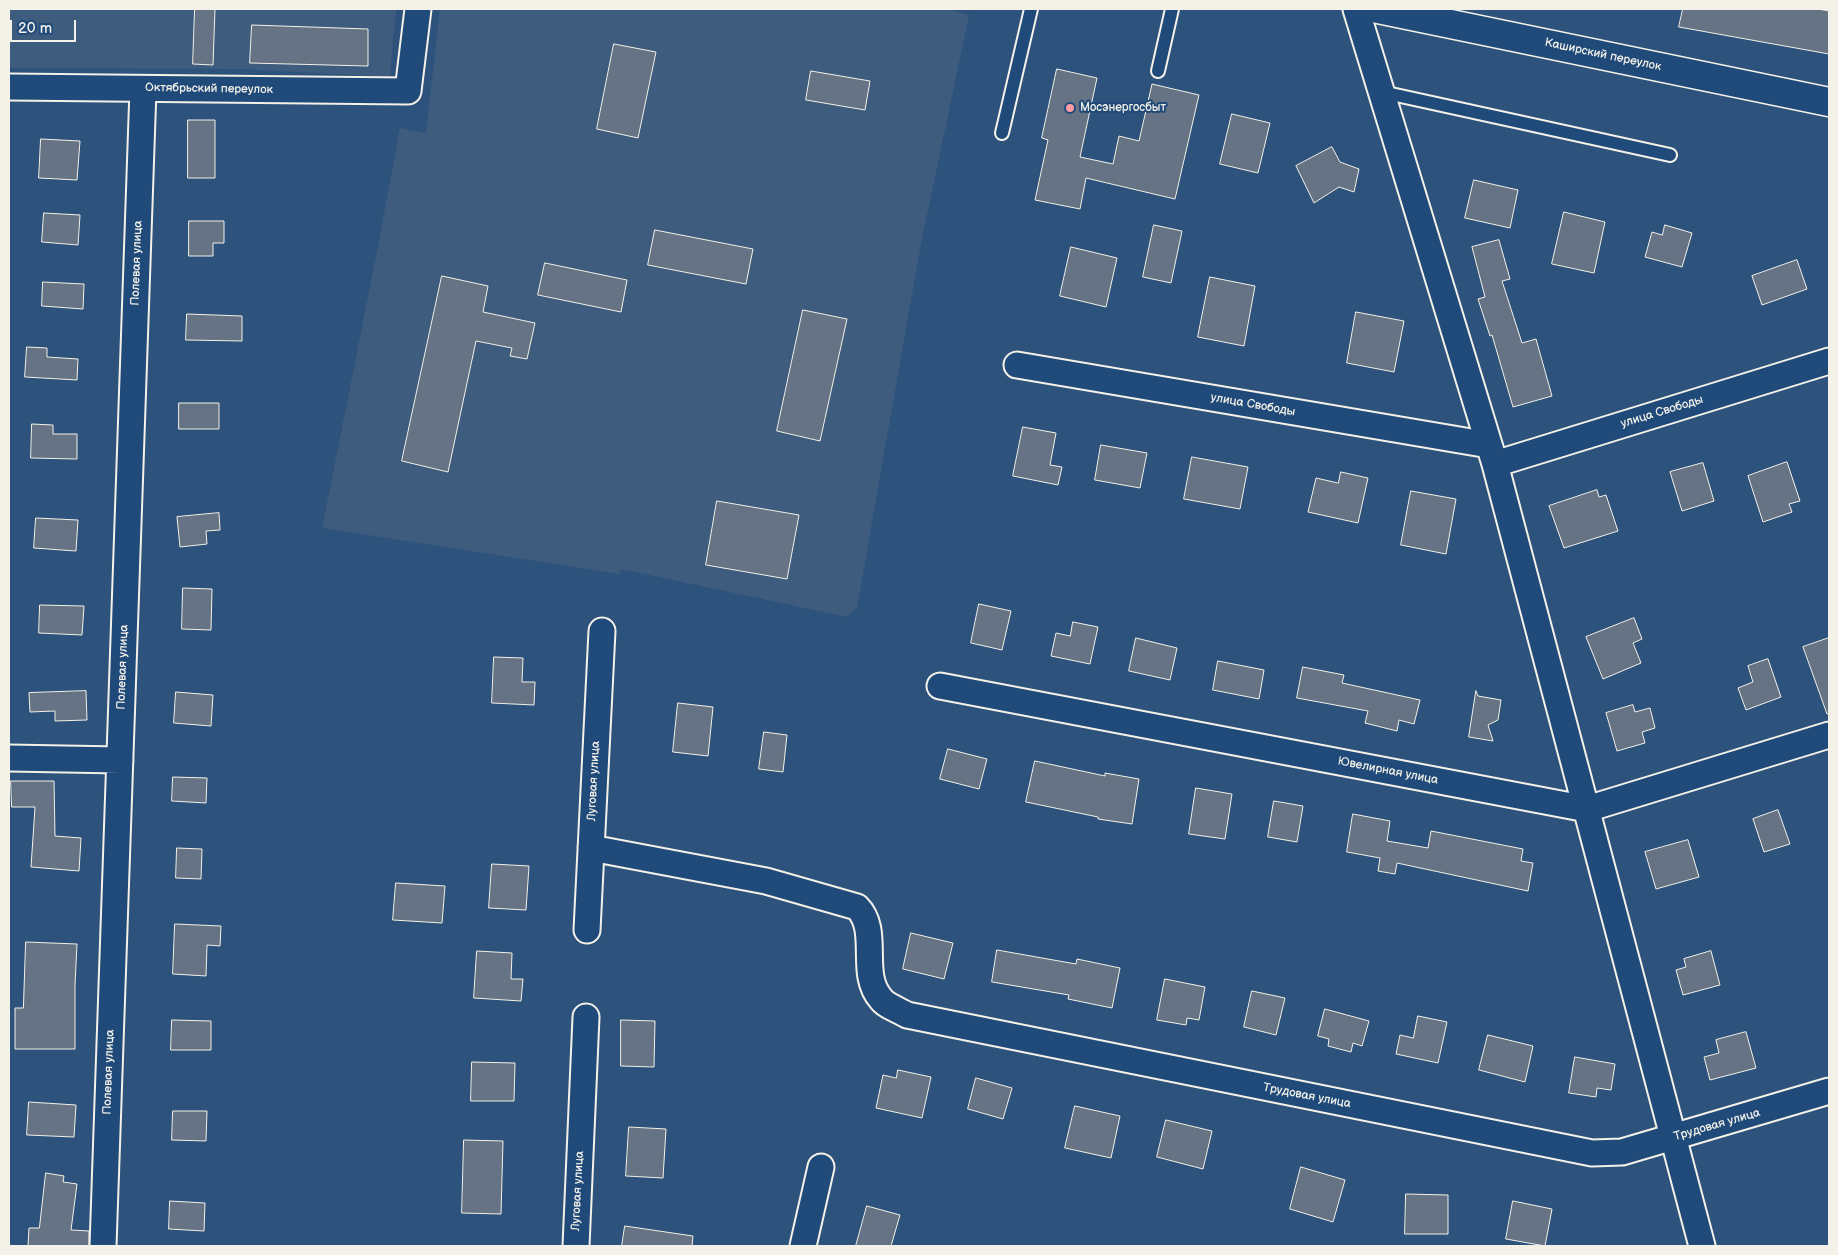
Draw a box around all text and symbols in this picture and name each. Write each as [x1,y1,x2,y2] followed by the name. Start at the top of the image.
[12,10,79,42] scale bar
[18,19,52,38] text: 20 m
[1543,36,1663,74] street label: Каширский переулок
[145,81,273,97] street label: Октябрьский переулок
[1080,101,1166,115] place label: Мосэнергосбыт
[1064,102,1076,114] marker: Мосэнергосбыт
[128,220,146,306] street label: Полевая улица
[1210,390,1296,420] street label: улица Свободы
[1619,393,1705,431] street label: улица Свободы
[114,624,132,710] street label: Полевая улица
[585,741,603,821] street label: Луговая улица
[1337,754,1439,788] street label: Ювелирная улица
[100,1029,118,1115] street label: Полевая улица
[1262,1080,1352,1112] street label: Трудовая улица
[1672,1106,1762,1144] street label: Трудовая улица
[569,1151,587,1231] street label: Луговая улица

